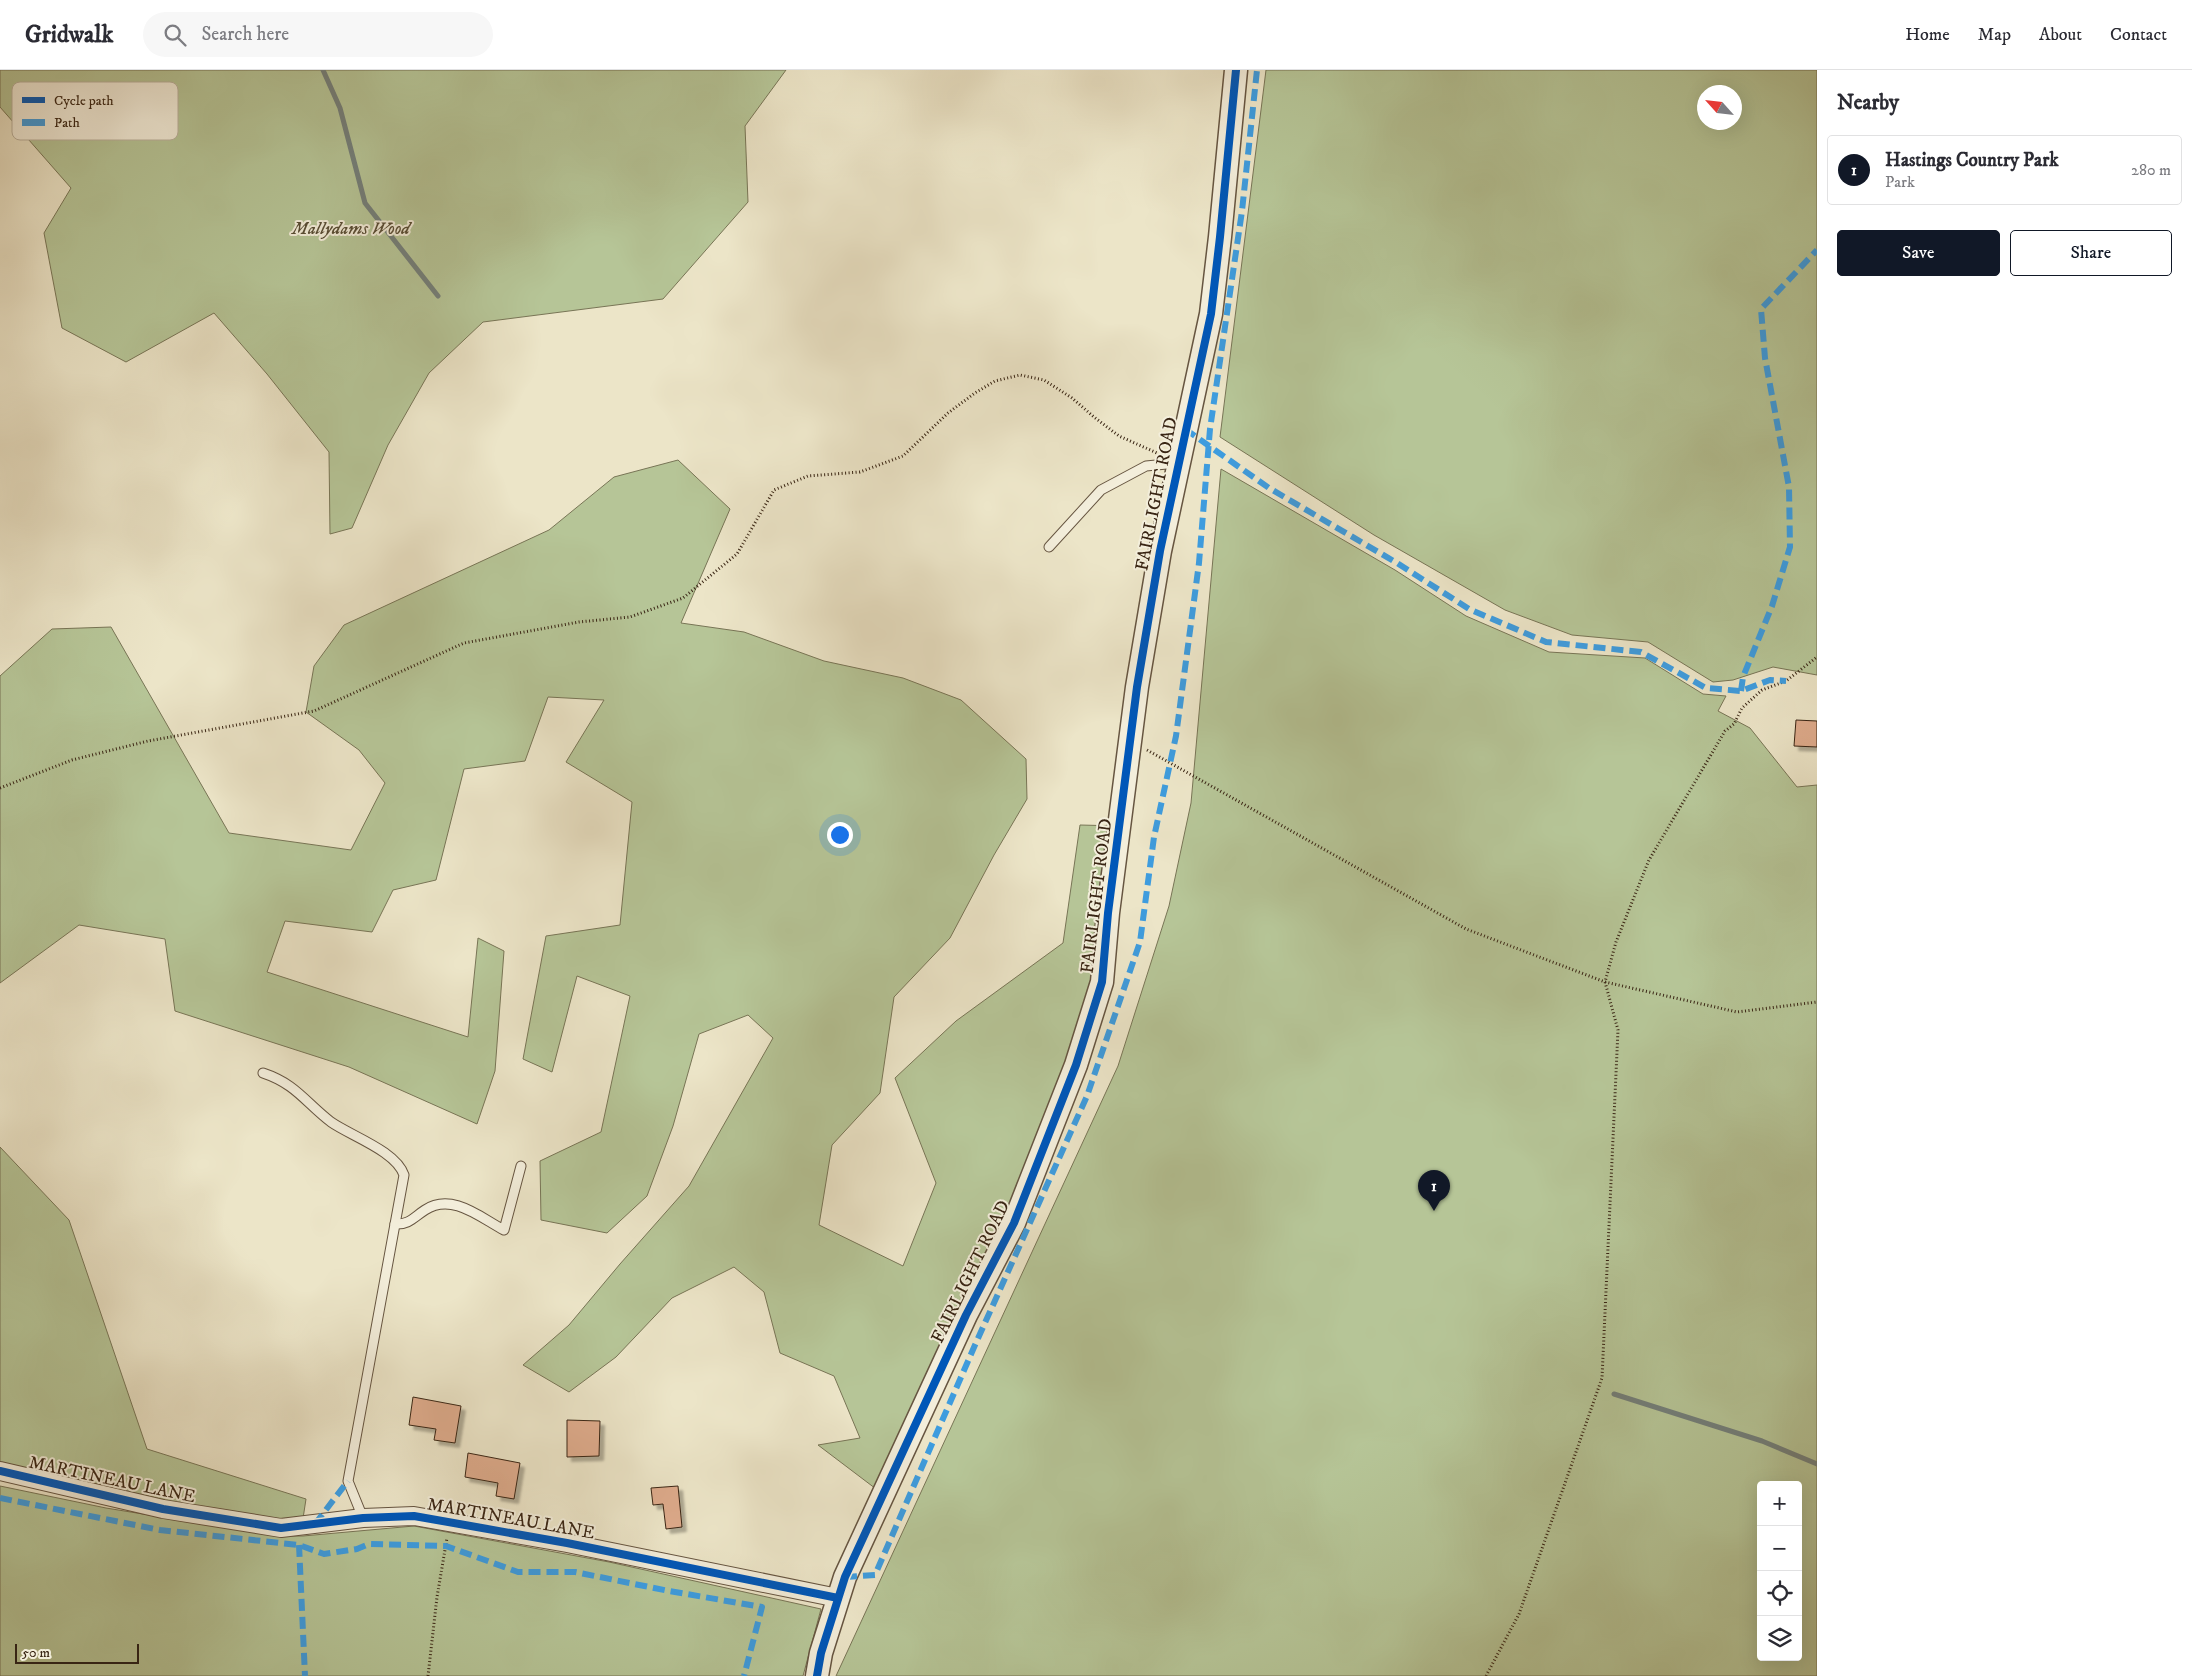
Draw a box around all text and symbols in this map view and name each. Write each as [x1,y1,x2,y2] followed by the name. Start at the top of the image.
[143,12,493,57] search box
[25,20,113,50] text: Gridwalk
[161,21,189,49] icon: search
[201,23,289,46] text: Search here
[1905,24,1950,46] text: Home
[1978,24,2011,46] text: Map
[2039,24,2082,46] text: About
[2110,24,2167,46] text: Contact
[12,82,178,140] legend
[1697,85,1742,130] north arrow
[1837,90,1899,116] text: Nearby
[54,92,114,110] text: Cycle path
[54,114,81,132] text: Path
[1885,149,2059,172] text: Hastings Country Park
[1851,160,1857,180] text: 1
[2131,160,2171,180] text: 280 m
[1885,172,1915,192] text: Park
[290,218,412,240] park label: Mallydams Wood
[1837,230,2000,276] button: Save
[2010,230,2172,276] button: Share
[1131,415,1183,573] street label: FAIRLIGHT ROAD
[1077,817,1117,975] street label: FAIRLIGHT ROAD
[827,822,853,848] your location
[1418,1170,1450,1211] pin: 1
[927,1197,1015,1347] street label: FAIRLIGHT ROAD
[27,1452,197,1508] street label: MARTINEAU LANE
[1757,1481,1802,1661] map controls
[1757,1481,1802,1526] button: +
[426,1493,597,1545] street label: MARTINEAU LANE
[1757,1526,1802,1571] button: −
[1757,1571,1802,1616] button: locate
[1757,1616,1802,1661] button: layers
[15,1641,139,1664] scale bar
[22,1644,50,1662] text: 50 m

